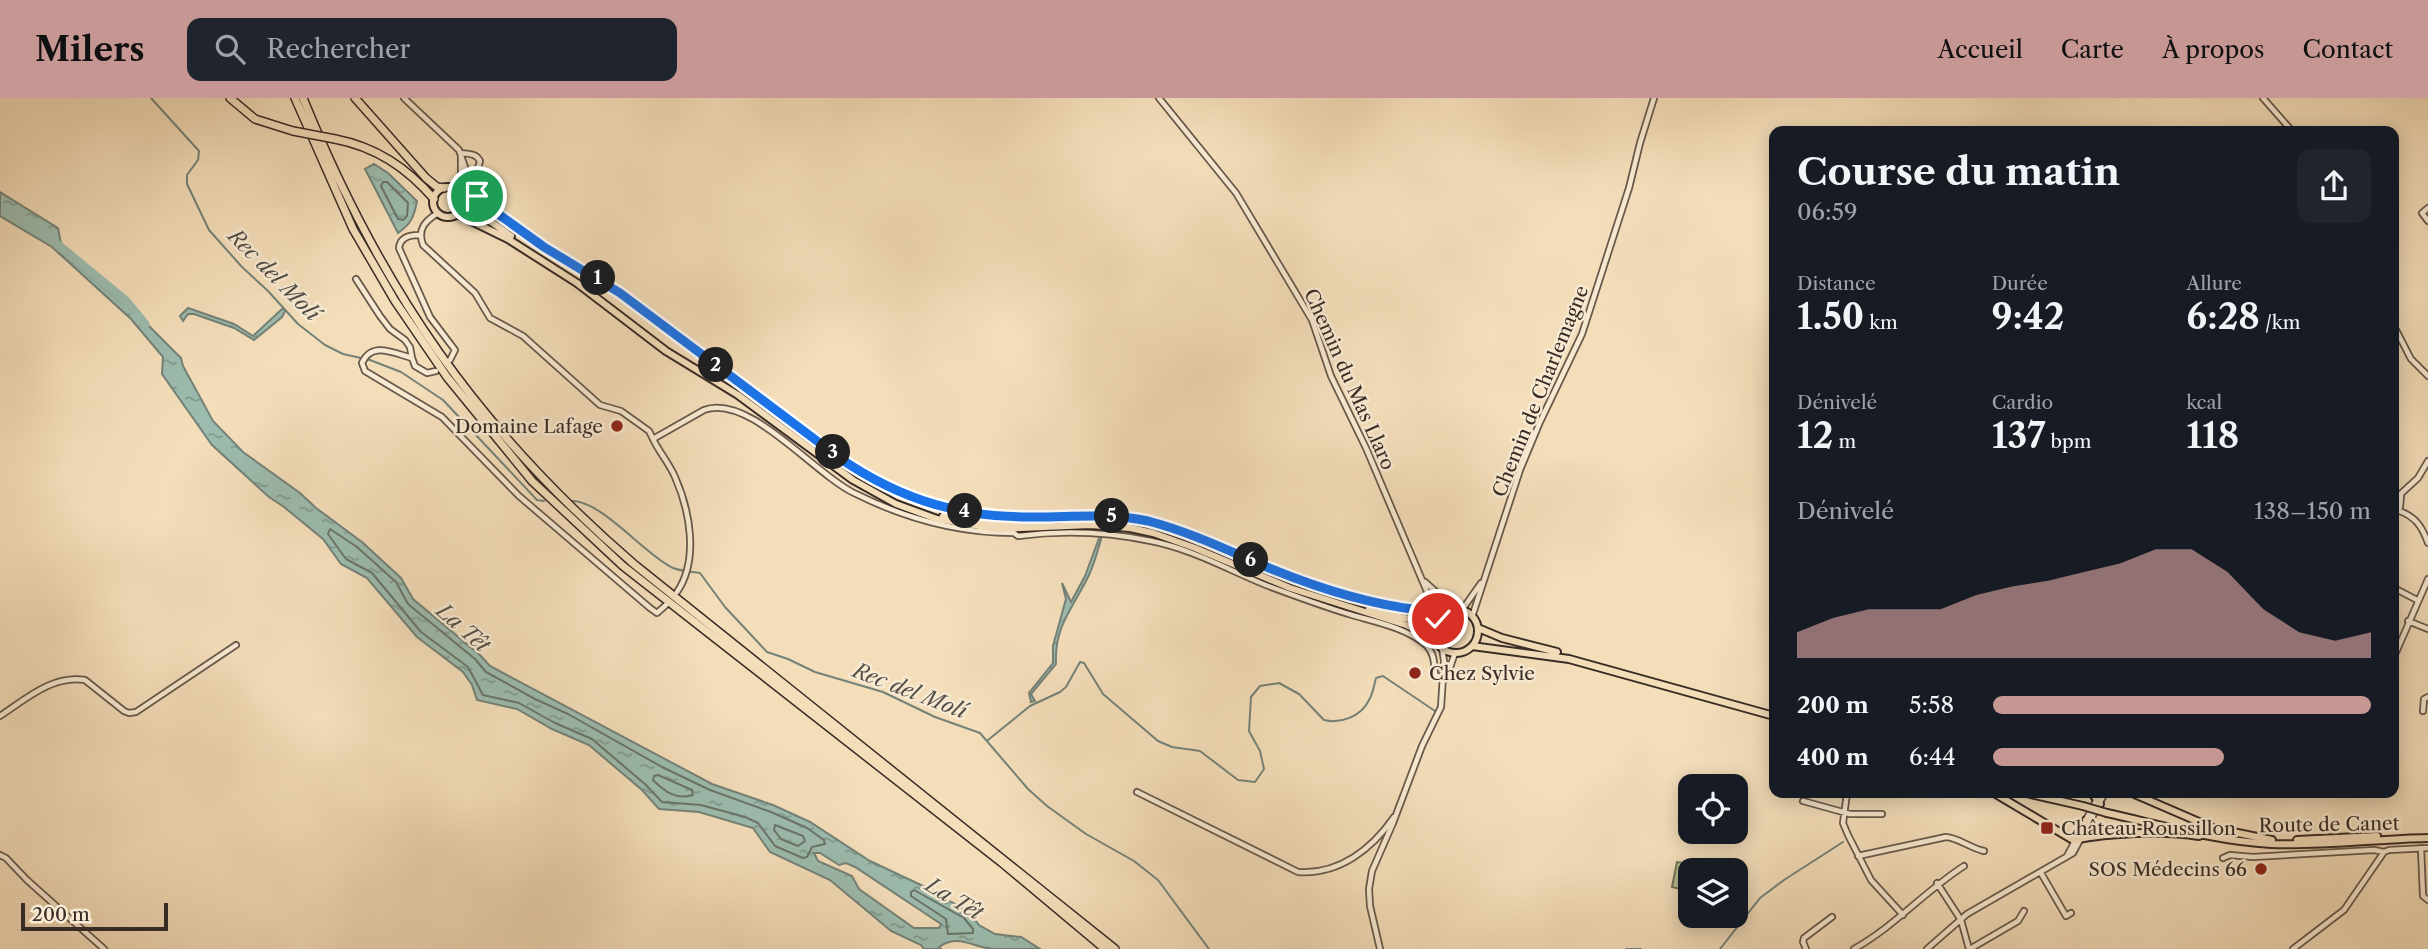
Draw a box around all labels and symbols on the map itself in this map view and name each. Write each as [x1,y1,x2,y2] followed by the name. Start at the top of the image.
[447,166,507,226] pin
[222,222,327,327] water label: Rec del Molí
[580,260,616,296] pin: 1
[1487,282,1593,500] street label: Chemin de Charlemagne
[1299,285,1400,473] street label: Chemin du Mas Llaro
[698,348,734,382] pin: 2
[455,415,603,438] place label: Domaine Lafage
[609,418,625,434] marker: Domaine Lafage
[816,434,850,470] pin: 3
[948,494,982,528] pin: 4
[1094,498,1130,534] pin: 5
[1234,542,1268,578] pin: 6
[1408,589,1468,649] pin
[430,597,496,658] water label: La Têt
[848,657,973,724] water label: Rec del Molí
[1429,662,1535,685] place label: Chez Sylvie
[1407,665,1423,681] marker: Chez Sylvie
[2258,812,2400,837] street label: Route de Canet
[2061,817,2236,840] place label: Château Roussillon
[2039,820,2055,836] marker: Château Roussillon
[2089,858,2247,881] place label: SOS Médecins 66
[2253,861,2269,877] marker: SOS Médecins 66
[920,871,989,926] water label: La Têt
[21,900,168,932] scale bar

